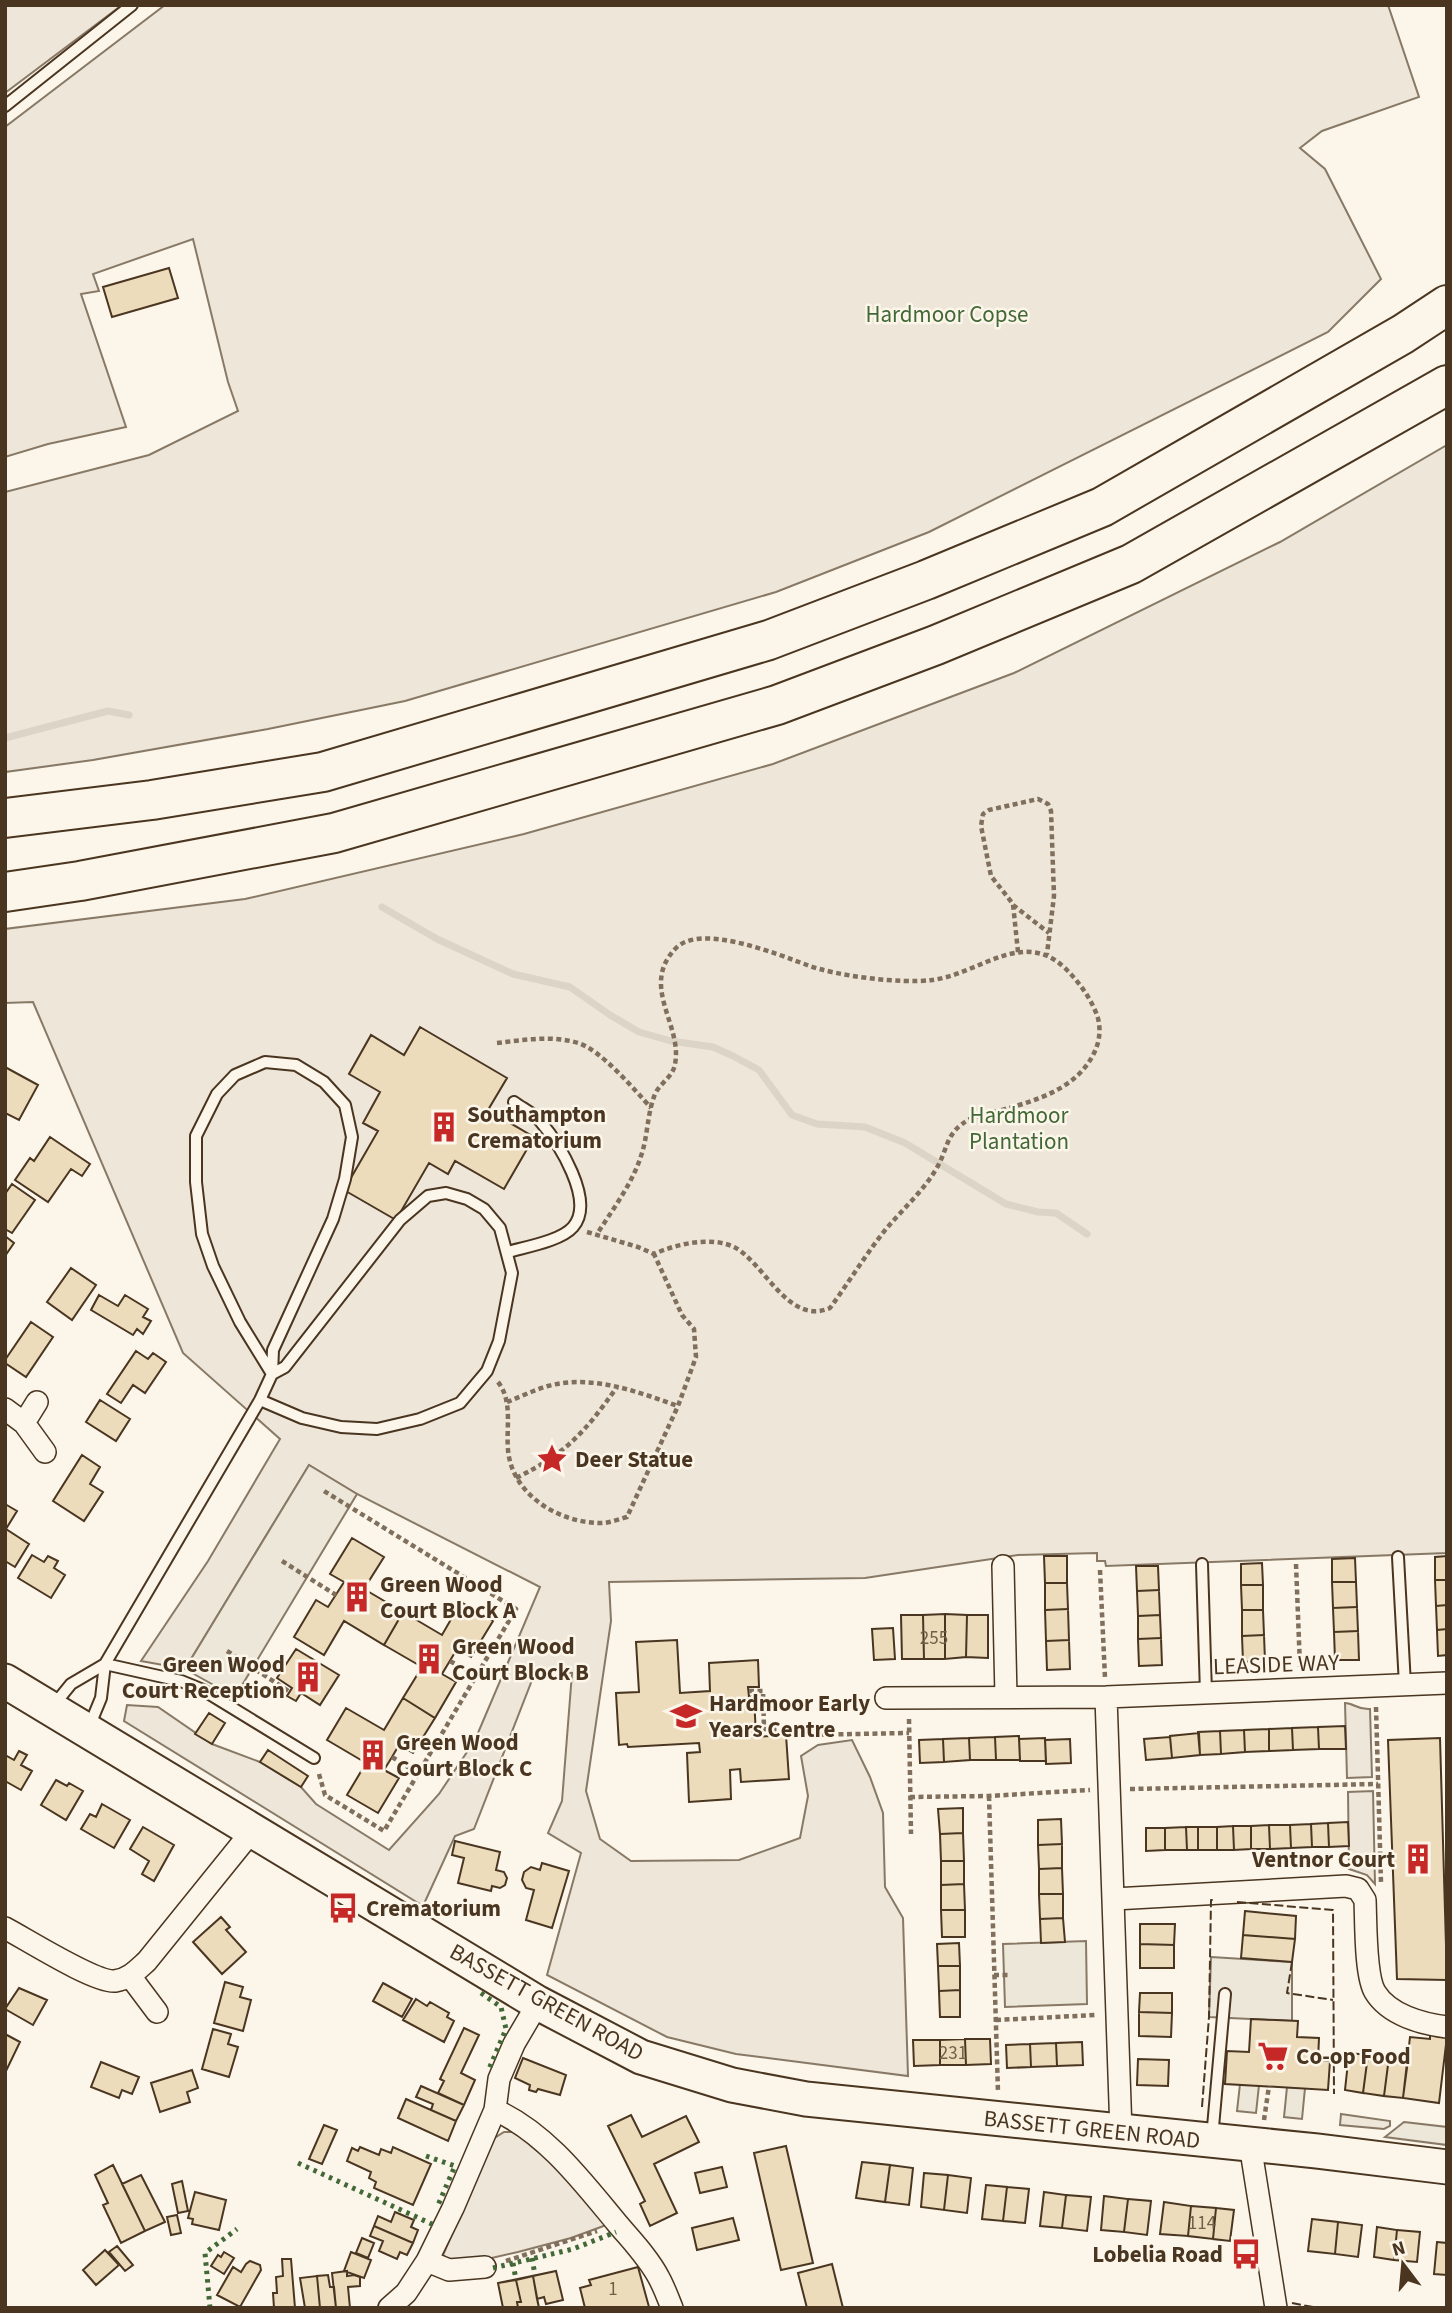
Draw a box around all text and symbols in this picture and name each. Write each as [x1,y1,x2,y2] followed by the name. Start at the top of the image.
[865,298,1029,331] park label: Hardmoor Copse
[467,1098,606,1157] place label: Southampton Crematorium
[969,1099,1070,1158] park label: Hardmoor Plantation
[427,1110,461,1144] building icon: Southampton Crematorium
[535,1442,569,1476] place icon: Deer Statue
[575,1443,693,1476] place label: Deer Statue
[380,1568,517,1627] place label: Green Wood Court Block A
[340,1580,374,1614] building icon: Green Wood Court Block A
[920,1625,948,1652] house number: 255
[452,1630,589,1689] place label: Green Wood Court Block B
[412,1642,446,1676] building icon: Green Wood Court Block B
[1212,1646,1340,1683] street label: LEASIDE WAY
[122,1648,285,1707] place label: Green Wood Court Reception
[291,1660,325,1694] building icon: Green Wood Court Reception
[708,1687,870,1746] place label: Hardmoor Early Years Centre
[669,1699,703,1733] school or university icon: Hardmoor Early Years Centre
[396,1726,532,1785] place label: Green Wood Court Block C
[356,1738,390,1772] building icon: Green Wood Court Block C
[1401,1842,1435,1876] building icon: Ventnor Court
[1251,1843,1395,1876] place label: Ventnor Court
[326,1891,360,1925] bus stop icon: Crematorium
[366,1892,501,1925] place label: Crematorium
[444,1935,650,2070] street label: BASSETT GREEN ROAD
[1256,2039,1290,2073] supermarket icon: Co-op Food
[939,2040,967,2067] house number: 231
[1296,2040,1411,2073] place label: Co-op Food
[982,2102,1202,2157] street label: BASSETT GREEN ROAD
[1188,2210,1216,2237] house number: 114
[1368,2229,1438,2299] north arrow
[1389,2234,1409,2264] text: N
[1229,2237,1263,2271] bus stop icon: Lobelia Road
[1092,2238,1223,2271] place label: Lobelia Road
[608,2276,618,2303] house number: 1

